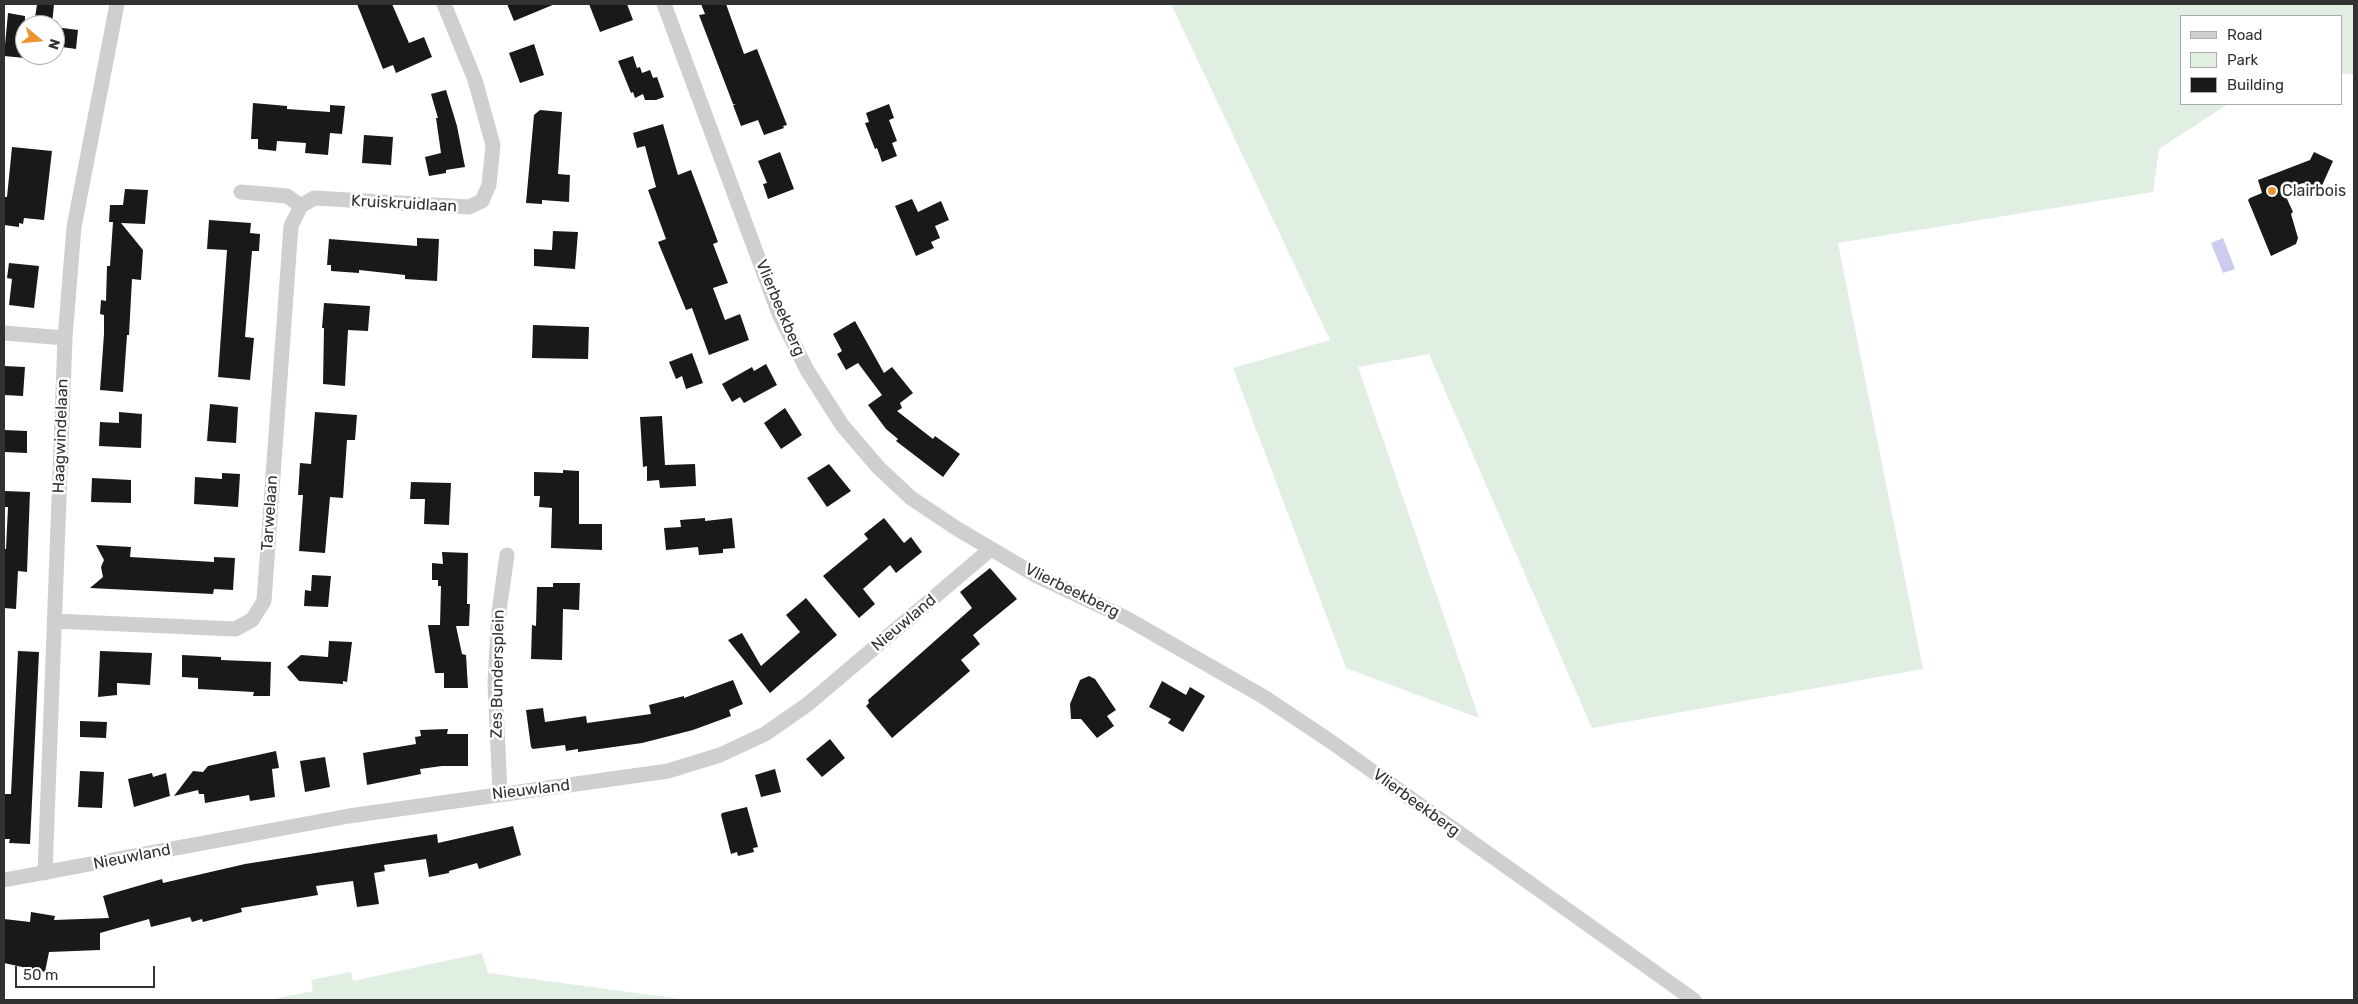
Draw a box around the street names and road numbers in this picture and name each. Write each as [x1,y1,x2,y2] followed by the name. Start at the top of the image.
[351,192,457,216] street label: Kruiskruidlaan
[751,257,809,359] street label: Vlierbeekberg
[49,378,73,494] street label: Haagwindelaan
[258,475,282,551] street label: Tarwelaan
[1022,560,1122,622] street label: Vlierbeekberg
[868,590,940,656] street label: Nieuwland
[487,609,509,739] street label: Zes Bundersplein
[1369,765,1463,841] street label: Vlierbeekberg
[491,776,571,804] street label: Nieuwland
[92,840,172,874] street label: Nieuwland

